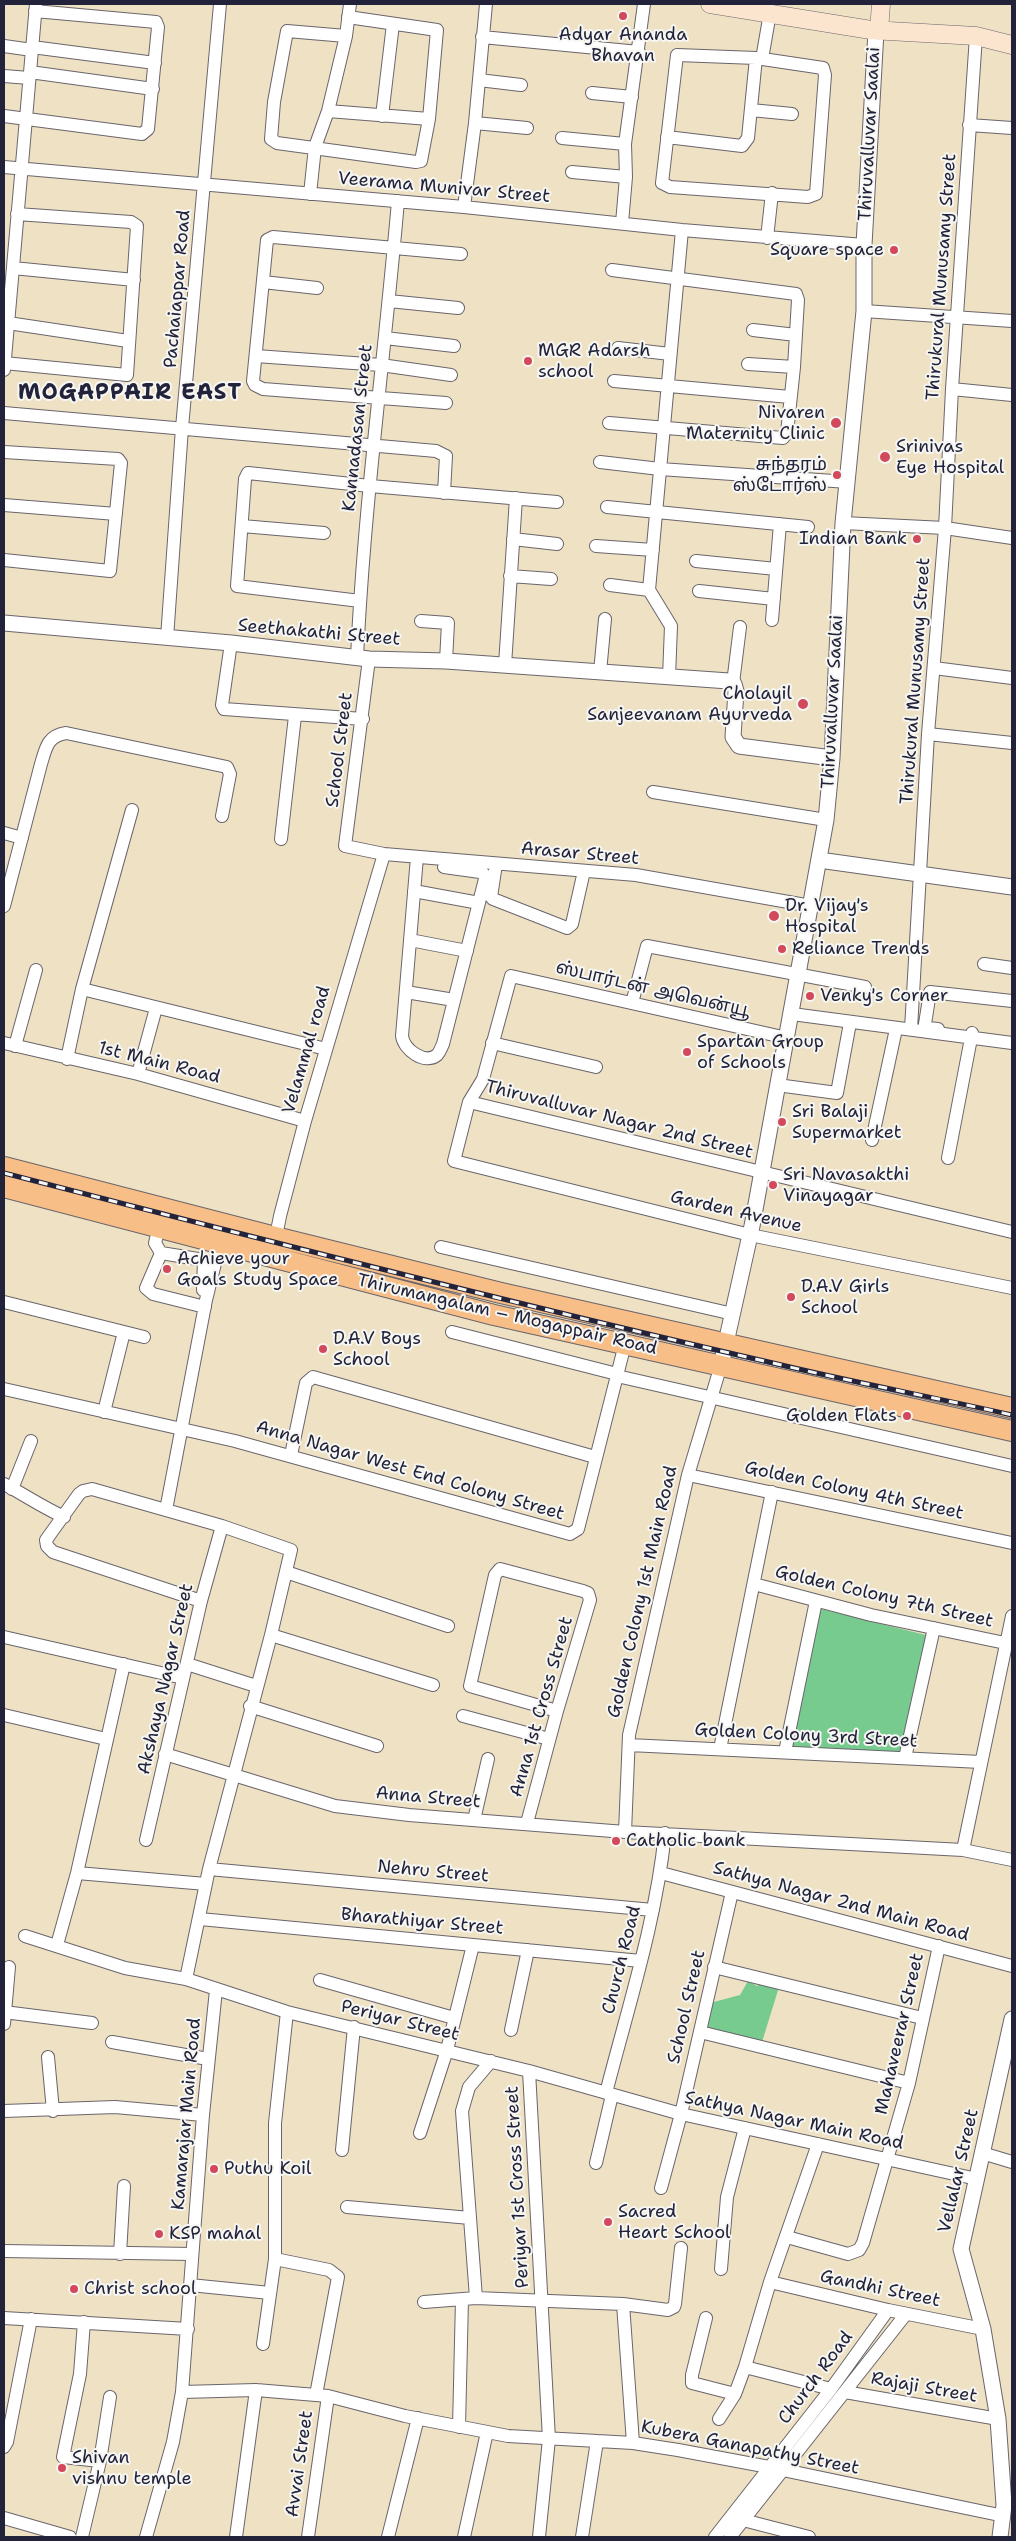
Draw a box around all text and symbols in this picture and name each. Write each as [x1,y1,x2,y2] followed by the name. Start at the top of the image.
[617,10,629,22] marker: Adyar Ananda Bhavan
[559,24,687,66] place label: Adyar Ananda Bhavan
[855,46,885,222] street label: Thiruvalluvar Saalai
[923,153,961,401] street label: Thirukural Munusamy Street
[337,168,551,208] street label: Veerama Munivar Street
[160,209,196,369] street label: Pachaiappar Road
[770,239,884,261] place label: Square space
[888,244,900,256] marker: Square space
[538,340,650,382] place label: MGR Adarsh school
[338,343,378,513] street label: Kannadasan Street
[522,355,534,367] marker: MGR Adarsh school
[16,380,244,406] district label: MOGAPPAIR EAST
[686,402,825,444] place label: Nivaren Maternity Clinic
[829,416,843,430] marker: Nivaren Maternity Clinic
[896,436,1004,478] place label: Srinivas Eye Hospital
[878,450,892,464] marker: Srinivas Eye Hospital
[733,454,827,496] place label: சுந்தரம் ஸ்டோர்ஸ்
[831,469,843,481] marker: சுந்தரம் ஸ்டோர்ஸ்
[799,528,907,550] place label: Indian Bank
[911,533,923,545] marker: Indian Bank
[897,557,935,805] street label: Thirukural Munusamy Street
[818,614,848,790] street label: Thiruvalluvar Saalai
[237,615,401,651] street label: Seethakathi Street
[587,683,792,726] place label: Cholayil Sanjeevanam Ayurveda
[322,691,358,809] street label: School Street
[796,697,810,711] marker: Cholayil Sanjeevanam Ayurveda
[520,838,640,870] street label: Arasar Street
[785,895,869,938] place label: Dr. Vijay's Hospital
[767,909,781,923] marker: Dr. Vijay's Hospital
[792,938,930,960] place label: Reliance Trends
[776,943,788,955] marker: Reliance Trends
[554,957,752,1023] street label: ஸ்பார்டன் அவென்யூ
[278,984,336,1116] street label: Velammal road
[820,985,948,1007] place label: Venky's Corner
[804,990,816,1002] marker: Venky's Corner
[697,1031,824,1074] place label: Spartan Group of Schools
[96,1037,222,1089] street label: 1st Main Road
[681,1046,693,1058] marker: Spartan Group of Schools
[483,1076,755,1164] street label: Thiruvalluvar Nagar 2nd Street
[792,1101,902,1144] place label: Sri Balaji Supermarket
[776,1116,788,1128] marker: Sri Balaji Supermarket
[783,1164,909,1206] place label: Sri Navasakthi Vinayagar
[767,1179,779,1191] marker: Sri Navasakthi Vinayagar
[668,1186,804,1238] street label: Garden Avenue
[177,1248,338,1290] place label: Achieve your Goals Study Space
[161,1263,173,1275] marker: Achieve your Goals Study Space
[355,1270,659,1360] street label: Thirumangalam – Mogappair Road
[801,1276,889,1318] place label: D.A.V Girls School
[785,1291,797,1303] marker: D.A.V Girls School
[333,1328,421,1370] place label: D.A.V Boys School
[317,1343,329,1355] marker: D.A.V Boys School
[786,1405,897,1427] place label: Golden Flats
[901,1410,913,1422] marker: Golden Flats
[253,1417,567,1525] street label: Anna Nagar West End Colony Street
[743,1457,965,1525] street label: Golden Colony 4th Street
[603,1464,683,1720] street label: Golden Colony 1st Main Road
[773,1561,995,1633] street label: Golden Colony 7th Street
[134,1581,198,1777] street label: Akshaya Nagar Street
[506,1614,578,1800] street label: Anna 1st Cross Street
[694,1719,918,1753] street label: Golden Colony 3rd Street
[375,1783,481,1813] street label: Anna Street
[626,1830,745,1852] place label: Catholic bank
[610,1835,622,1847] marker: Catholic bank
[376,1856,490,1888] street label: Nehru Street
[711,1857,971,1947] street label: Sathya Nagar 2nd Main Road
[340,1904,504,1940] street label: Bharathiyar Street
[598,1904,646,2016] street label: Church Road
[663,1948,711,2066] street label: School Street
[871,1951,929,2117] street label: Mahaveerar Street
[339,1996,461,2046] street label: Periyar Street
[168,2017,206,2211] street label: Kamarajar Main Road
[502,2085,534,2289] street label: Periyar 1st Cross Street
[682,2087,906,2155] street label: Sathya Nagar Main Road
[934,2107,984,2235] street label: Vellalar Street
[224,2158,311,2180] place label: Puthu Koil
[208,2163,220,2175] marker: Puthu Koil
[618,2201,731,2244] place label: Sacred Heart School
[602,2216,614,2228] marker: Sacred Heart School
[169,2223,261,2245] place label: KSP mahal
[153,2228,165,2240] marker: KSP mahal
[818,2266,942,2312] street label: Gandhi Street
[84,2278,196,2300] place label: Christ school
[68,2283,80,2295] marker: Christ school
[774,2327,858,2429] street label: Church Road
[869,2368,979,2408] street label: Rajaji Street
[282,2409,318,2519] street label: Avvai Street
[639,2416,861,2480] street label: Kubera Ganapathy Street
[72,2447,192,2490] place label: Shivan vishnu temple
[56,2462,68,2474] marker: Shivan vishnu temple

